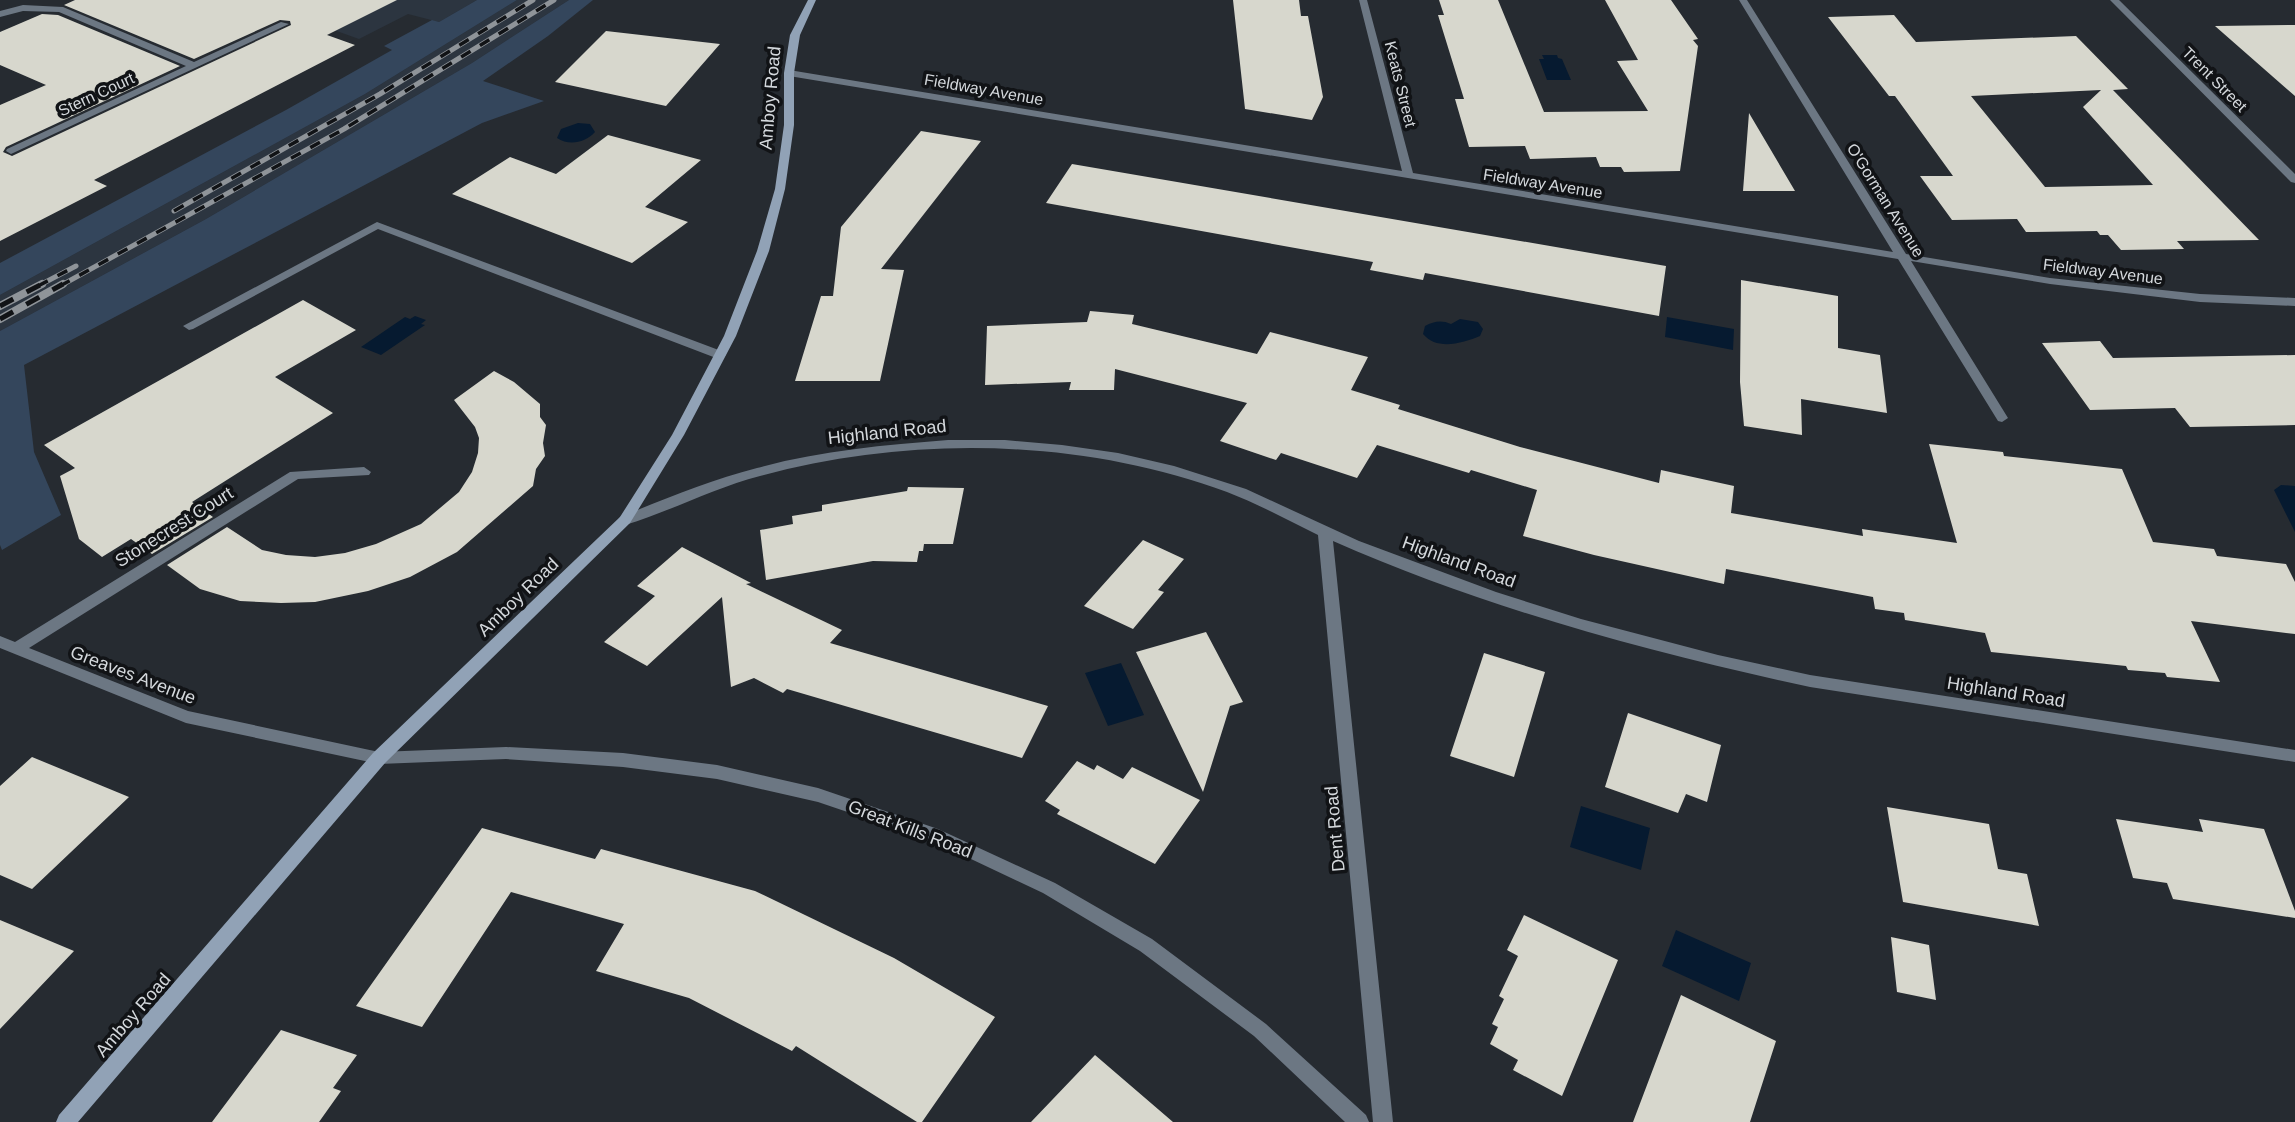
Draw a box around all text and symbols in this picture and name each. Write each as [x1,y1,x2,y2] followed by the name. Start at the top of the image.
[1382,39,1420,129] street label: Keats Street
[2179,44,2251,115] street label: Trent Street
[756,45,784,151] street label: Amboy Road
[56,69,137,119] street label: Stern Court
[923,71,1045,108] street label: Fieldway Avenue
[1844,140,1928,260] street label: O'Gorman Avenue
[1482,166,1604,201] street label: Fieldway Avenue
[2042,256,2164,287] street label: Fieldway Avenue
[827,416,947,448] street label: Highland Road
[111,483,237,571] street label: Stonecrest Court
[1400,532,1518,592] street label: Highland Road
[474,554,562,640] street label: Amboy Road
[67,642,199,708] street label: Greaves Avenue
[1946,673,2066,711] street label: Highland Road
[1321,785,1349,873] street label: Dent Road
[845,796,975,862] street label: Great Kills Road
[91,969,175,1061] street label: Amboy Road

